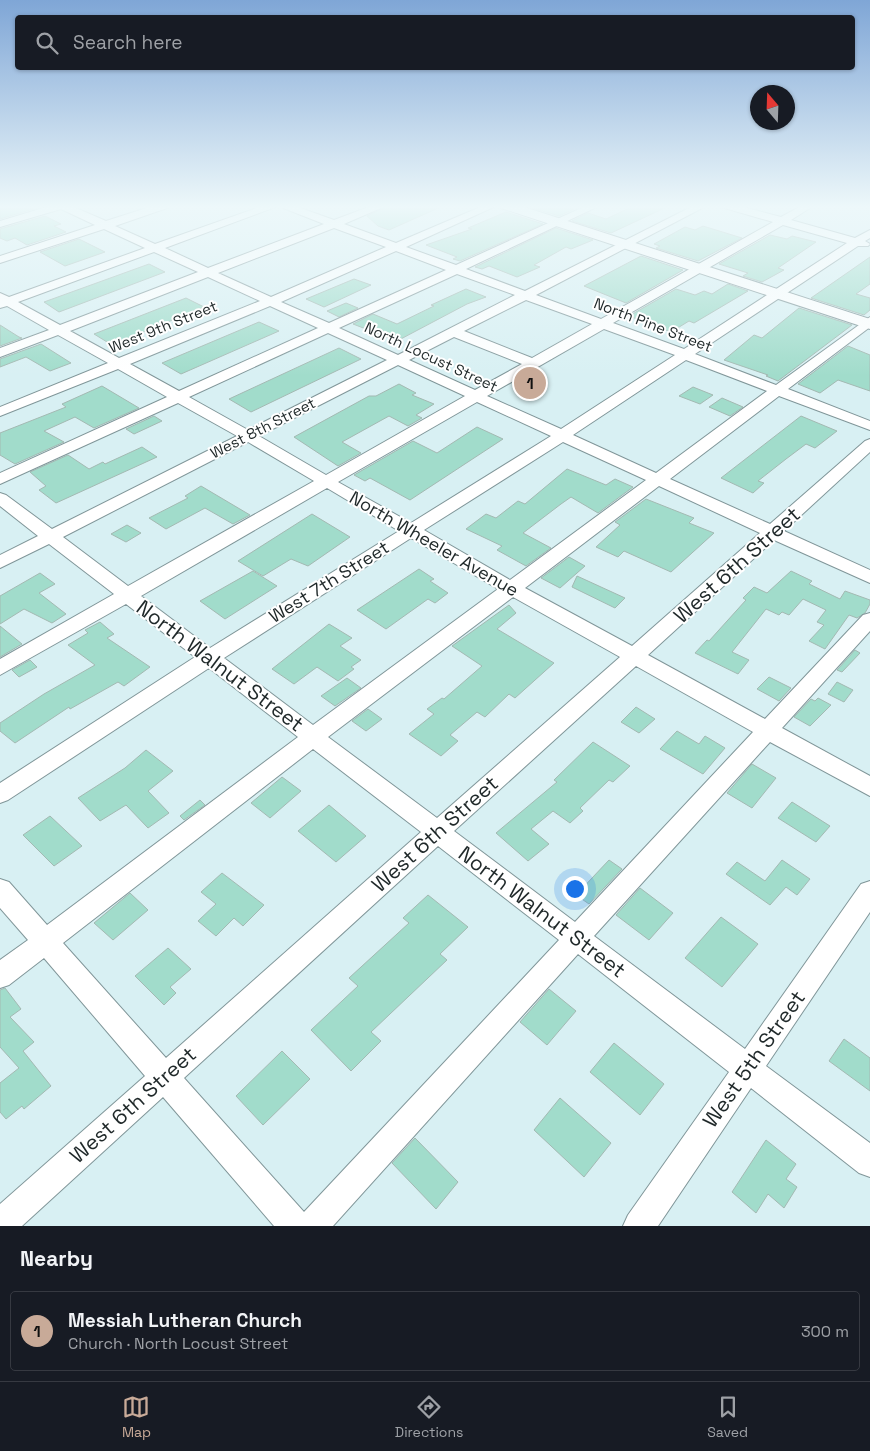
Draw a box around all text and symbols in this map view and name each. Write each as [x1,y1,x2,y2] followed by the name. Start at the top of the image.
[15,15,855,70] search box
[33,29,61,57] icon: search
[73,30,183,55] text: Search here
[750,85,795,130] north arrow
[591,293,715,356] street label: North Pine Street
[106,296,220,357] street label: West 9th Street
[362,317,501,396] street label: North Locust Street
[514,364,546,402] pin: 1
[207,393,319,462] street label: West 8th Street
[346,486,523,601] street label: North Wheeler Avenue
[668,501,806,629] street label: West 6th Street
[264,535,393,628] street label: West 7th Street
[131,594,309,737] street label: North Walnut Street
[366,770,504,898] street label: West 6th Street
[453,840,631,983] street label: North Walnut Street
[562,876,588,902] your location
[696,985,811,1132] street label: West 5th Street
[64,1041,202,1169] street label: West 6th Street
[20,1245,93,1272] text: Nearby
[68,1308,302,1333] text: Messiah Lutheran Church
[33,1321,41,1342] text: 1
[801,1321,849,1342] text: 300 m
[68,1333,288,1354] text: Church · North Locust Street
[122,1393,151,1441] tab: Map
[395,1393,463,1441] tab: Directions
[707,1393,748,1441] tab: Saved

